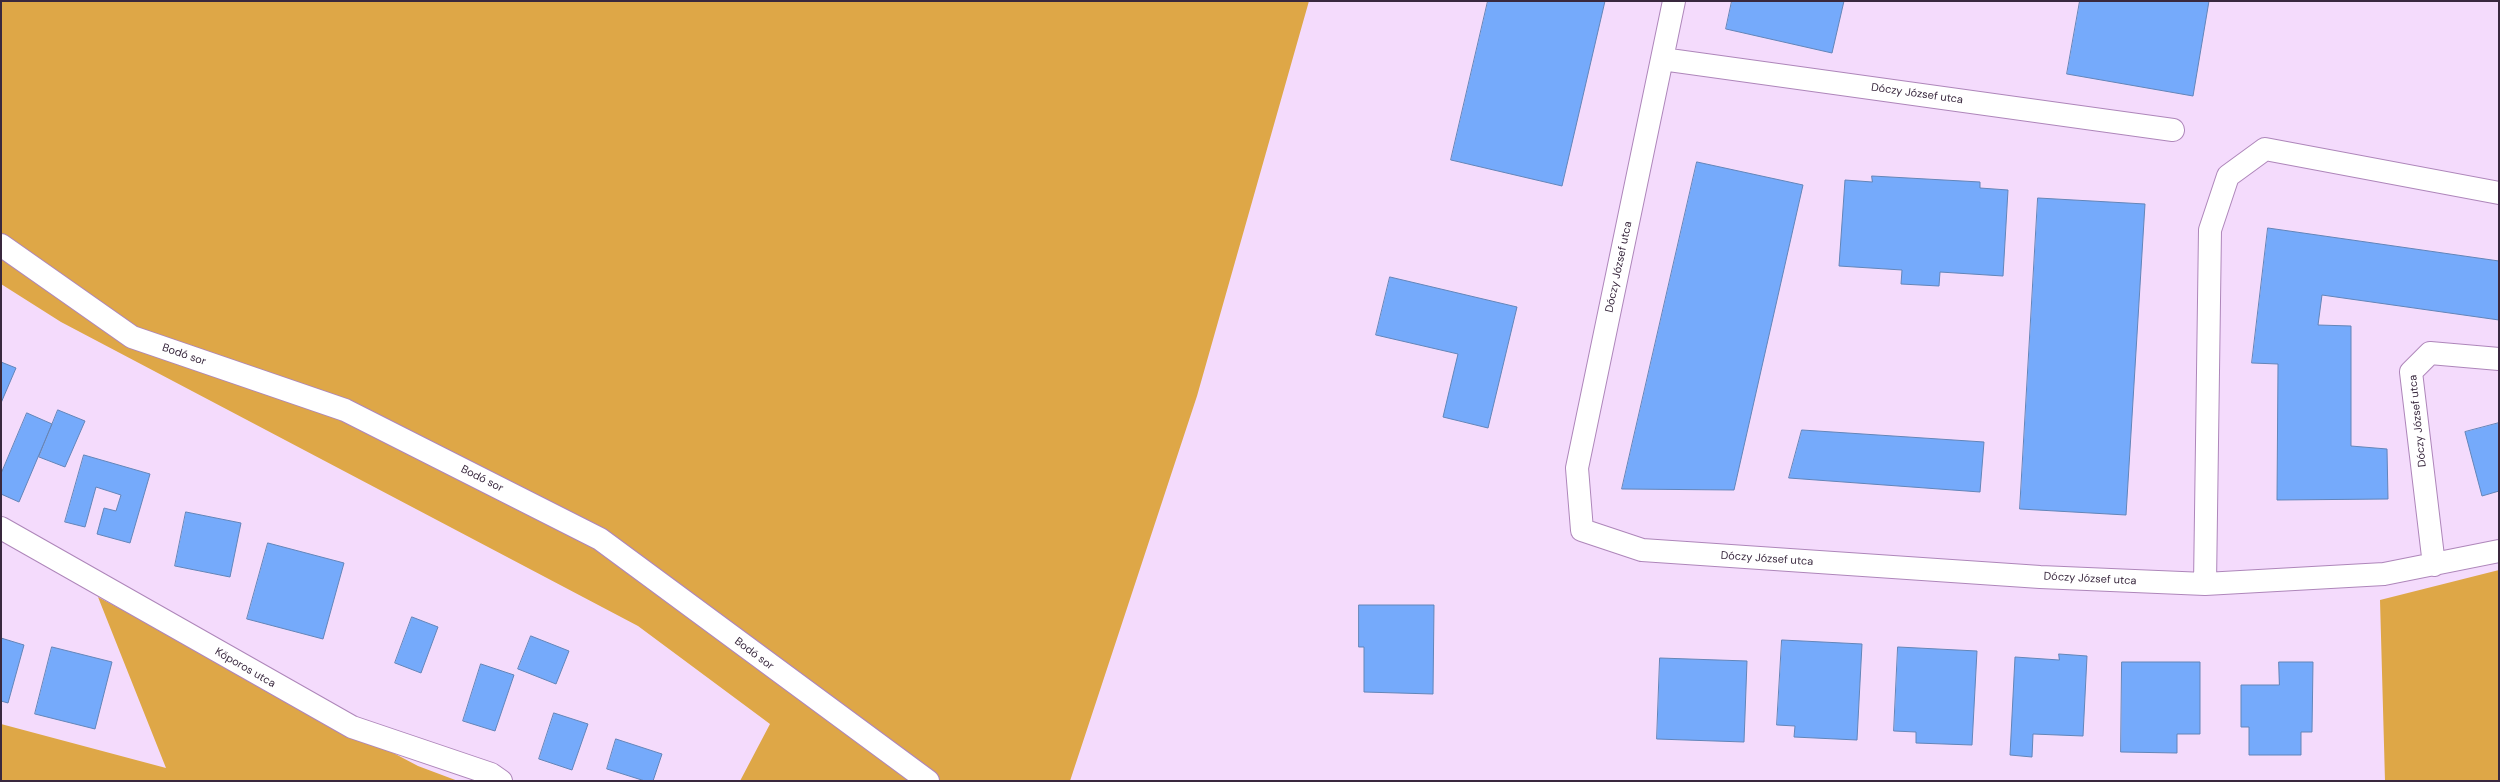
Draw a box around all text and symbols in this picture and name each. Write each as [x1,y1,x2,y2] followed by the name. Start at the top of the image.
[1870,81,1964,107] street label: Dóczy József utca
[1603,220,1635,314] street label: Dóczy József utca
[160,341,208,369] street label: Bodó sor
[2407,374,2429,468] street label: Dóczy József utca
[459,463,505,495] street label: Bodó sor
[1720,549,1814,569] street label: Dóczy József utca
[2043,570,2137,588] street label: Dóczy József utca
[732,635,776,673] street label: Bodó sor
[212,645,278,691] street label: Kőporos utca

